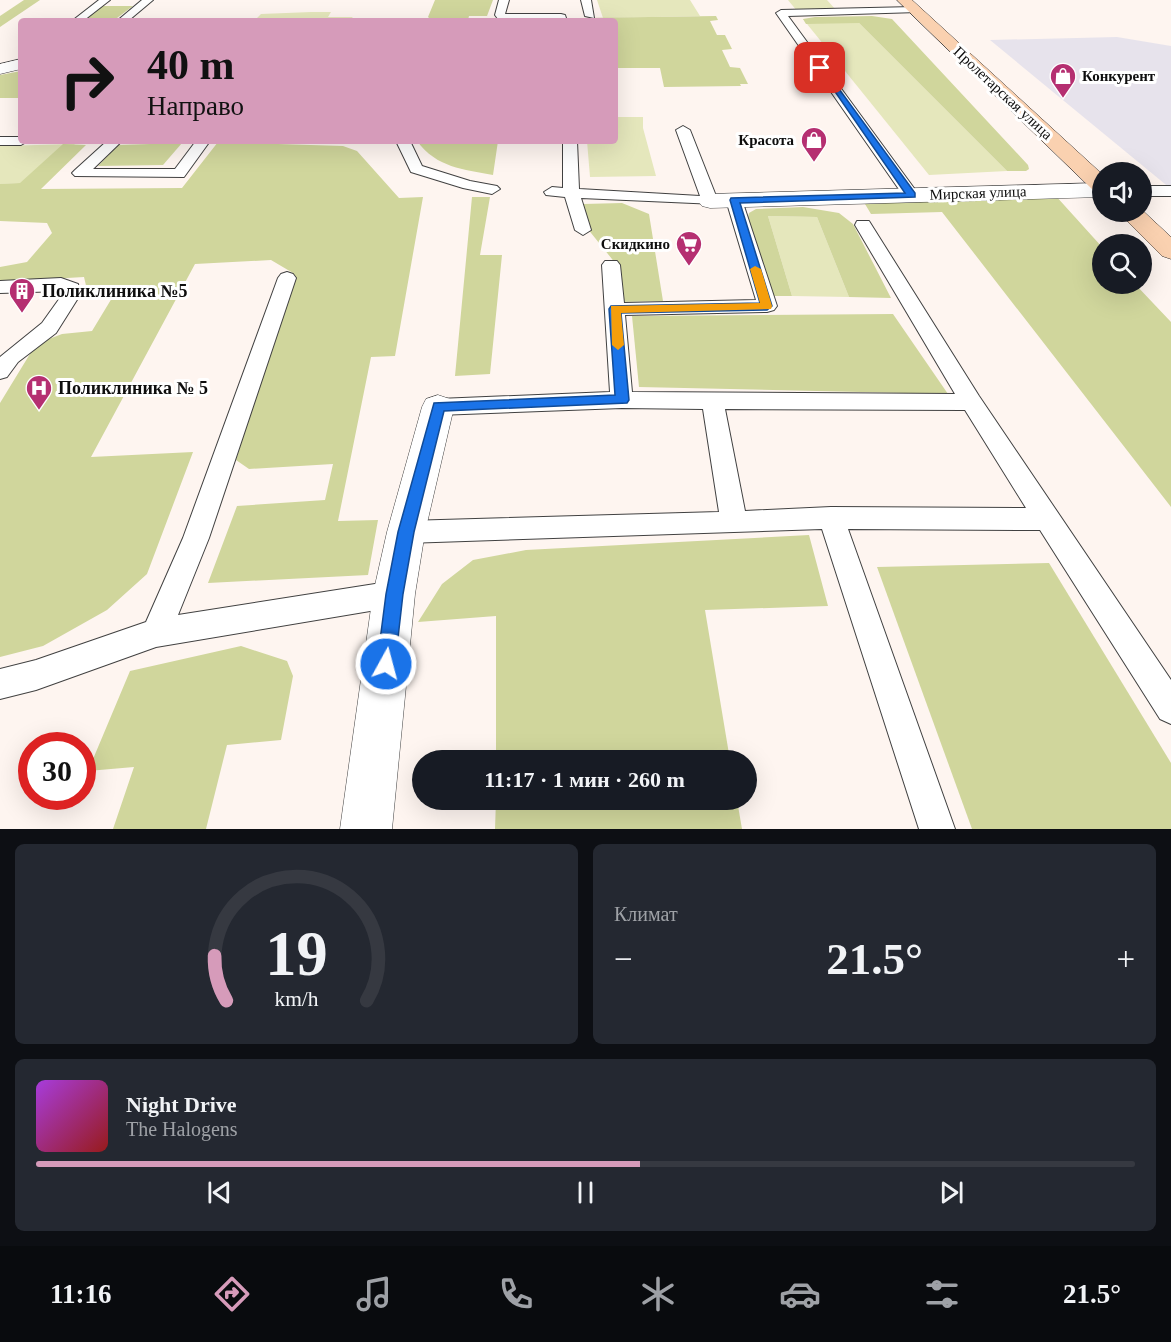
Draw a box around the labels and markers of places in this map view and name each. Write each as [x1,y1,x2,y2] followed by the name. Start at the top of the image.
[794,42,845,93] pin
[1048,61,1078,99] shop icon: Конкурент
[1082,68,1156,84] place label: Конкурент
[799,125,829,163] shop icon: Красота
[738,132,794,148] place label: Красота
[674,229,704,267] supermarket icon: Скидкино
[601,236,670,252] place label: Скидкино
[7,276,37,314] building icon: Поликлиника №5
[42,281,188,301] place label: Поликлиника №5
[24,373,54,411] hospital icon: Поликлиника № 5
[58,378,208,398] place label: Поликлиника № 5

